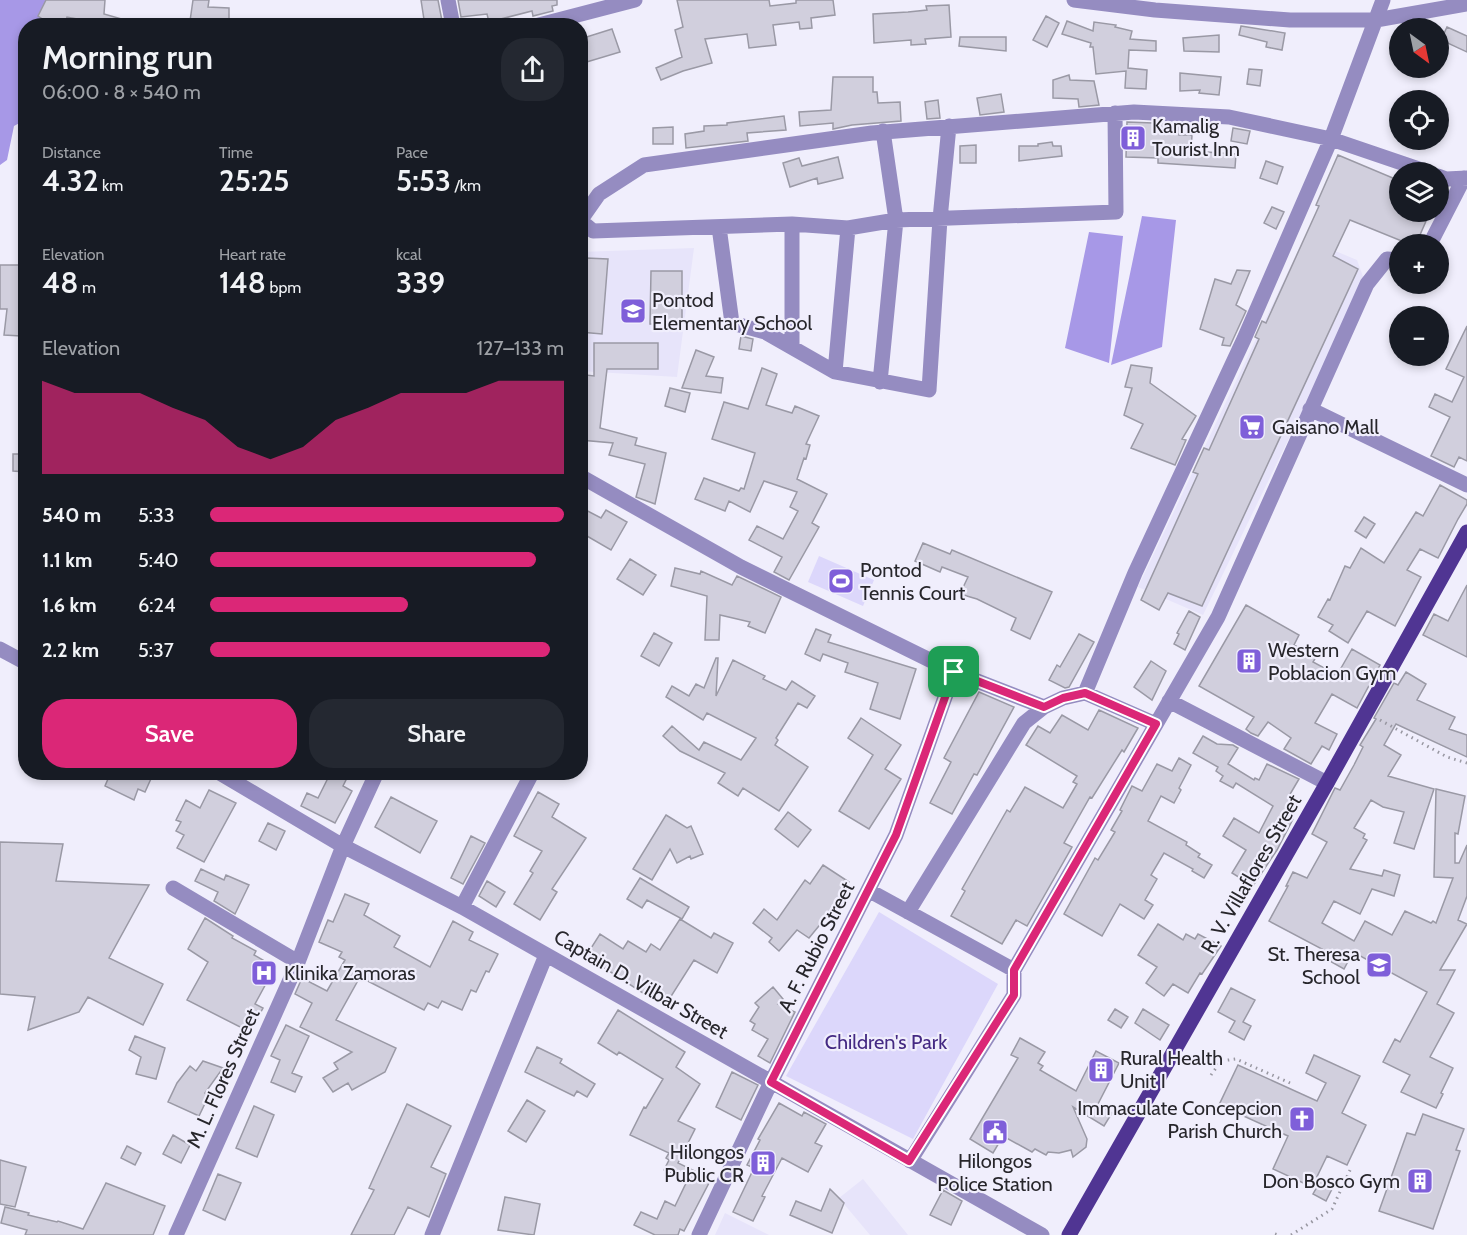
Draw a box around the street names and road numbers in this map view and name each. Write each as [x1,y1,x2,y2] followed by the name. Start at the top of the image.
[1196,790,1306,958] street label: R. V. Villaflores Street
[773,878,859,1016] street label: A. F. Rubio Street
[550,924,733,1044] street label: Captain D. Vilbar Street
[182,1004,265,1151] street label: M. L. Flores Street

